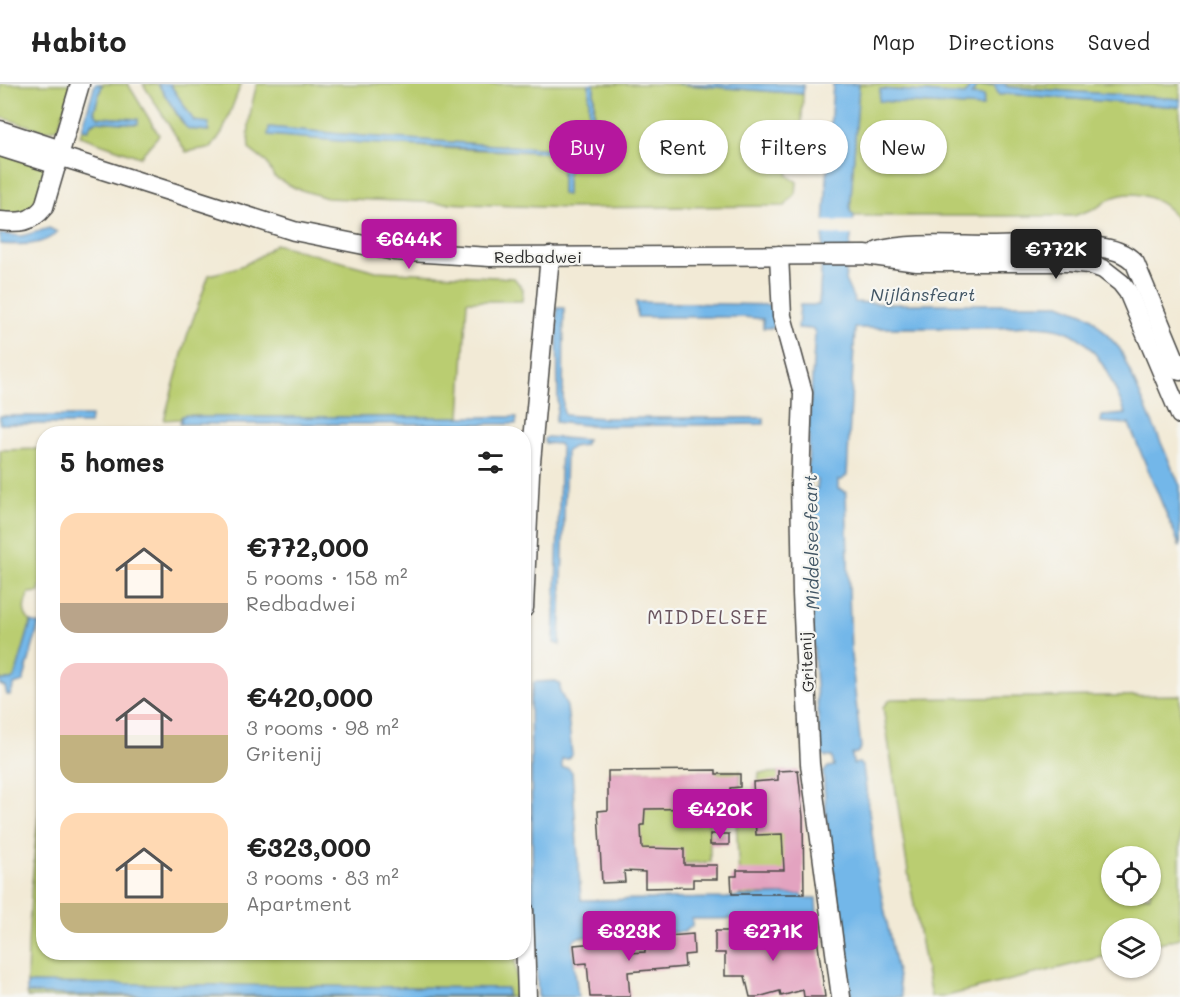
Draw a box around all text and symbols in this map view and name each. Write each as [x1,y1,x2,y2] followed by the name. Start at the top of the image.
[30,23,126,59] text: Habito
[872,28,915,55] text: Map
[948,28,1055,55] text: Directions
[1088,28,1150,55] text: Saved
[549,120,627,174] chip: Buy
[639,120,728,174] chip: Rent
[740,120,848,174] chip: Filters
[860,120,947,174] chip: New
[367,219,451,270] pin: €644K
[376,225,442,251] text: €644K
[1014,229,1098,280] pin: €772K
[1025,235,1087,261] text: €772K
[494,246,582,267] street label: Redbadwei
[870,282,976,306] water label: Nijlânsfeart
[60,445,165,479] text: 5 homes
[474,446,507,479] icon: filters
[798,474,824,610] water label: Middelseefeart
[246,530,369,564] text: €772,000
[108,537,180,609] icon: home
[246,564,408,590] text: 5 rooms · 158 m²
[246,590,356,616] text: Redbadwei
[647,603,769,629] district label: MIDDELSEE
[794,631,818,693] street label: Gritenij
[246,680,373,714] text: €420,000
[108,687,180,759] icon: home
[246,714,399,740] text: 3 rooms · 98 m²
[246,740,322,766] text: Gritenij
[678,789,762,840] pin: €420K
[687,795,753,821] text: €420K
[246,830,371,864] text: €323,000
[108,837,180,909] icon: home
[1101,846,1161,978] map controls
[1101,846,1161,906] button: locate
[246,864,399,890] text: 3 rooms · 83 m²
[246,890,352,916] text: Apartment
[587,911,671,962] pin: €323K
[731,911,815,962] pin: €271K
[597,917,661,943] text: €323K
[743,917,803,943] text: €271K
[1101,918,1161,978] button: layers

